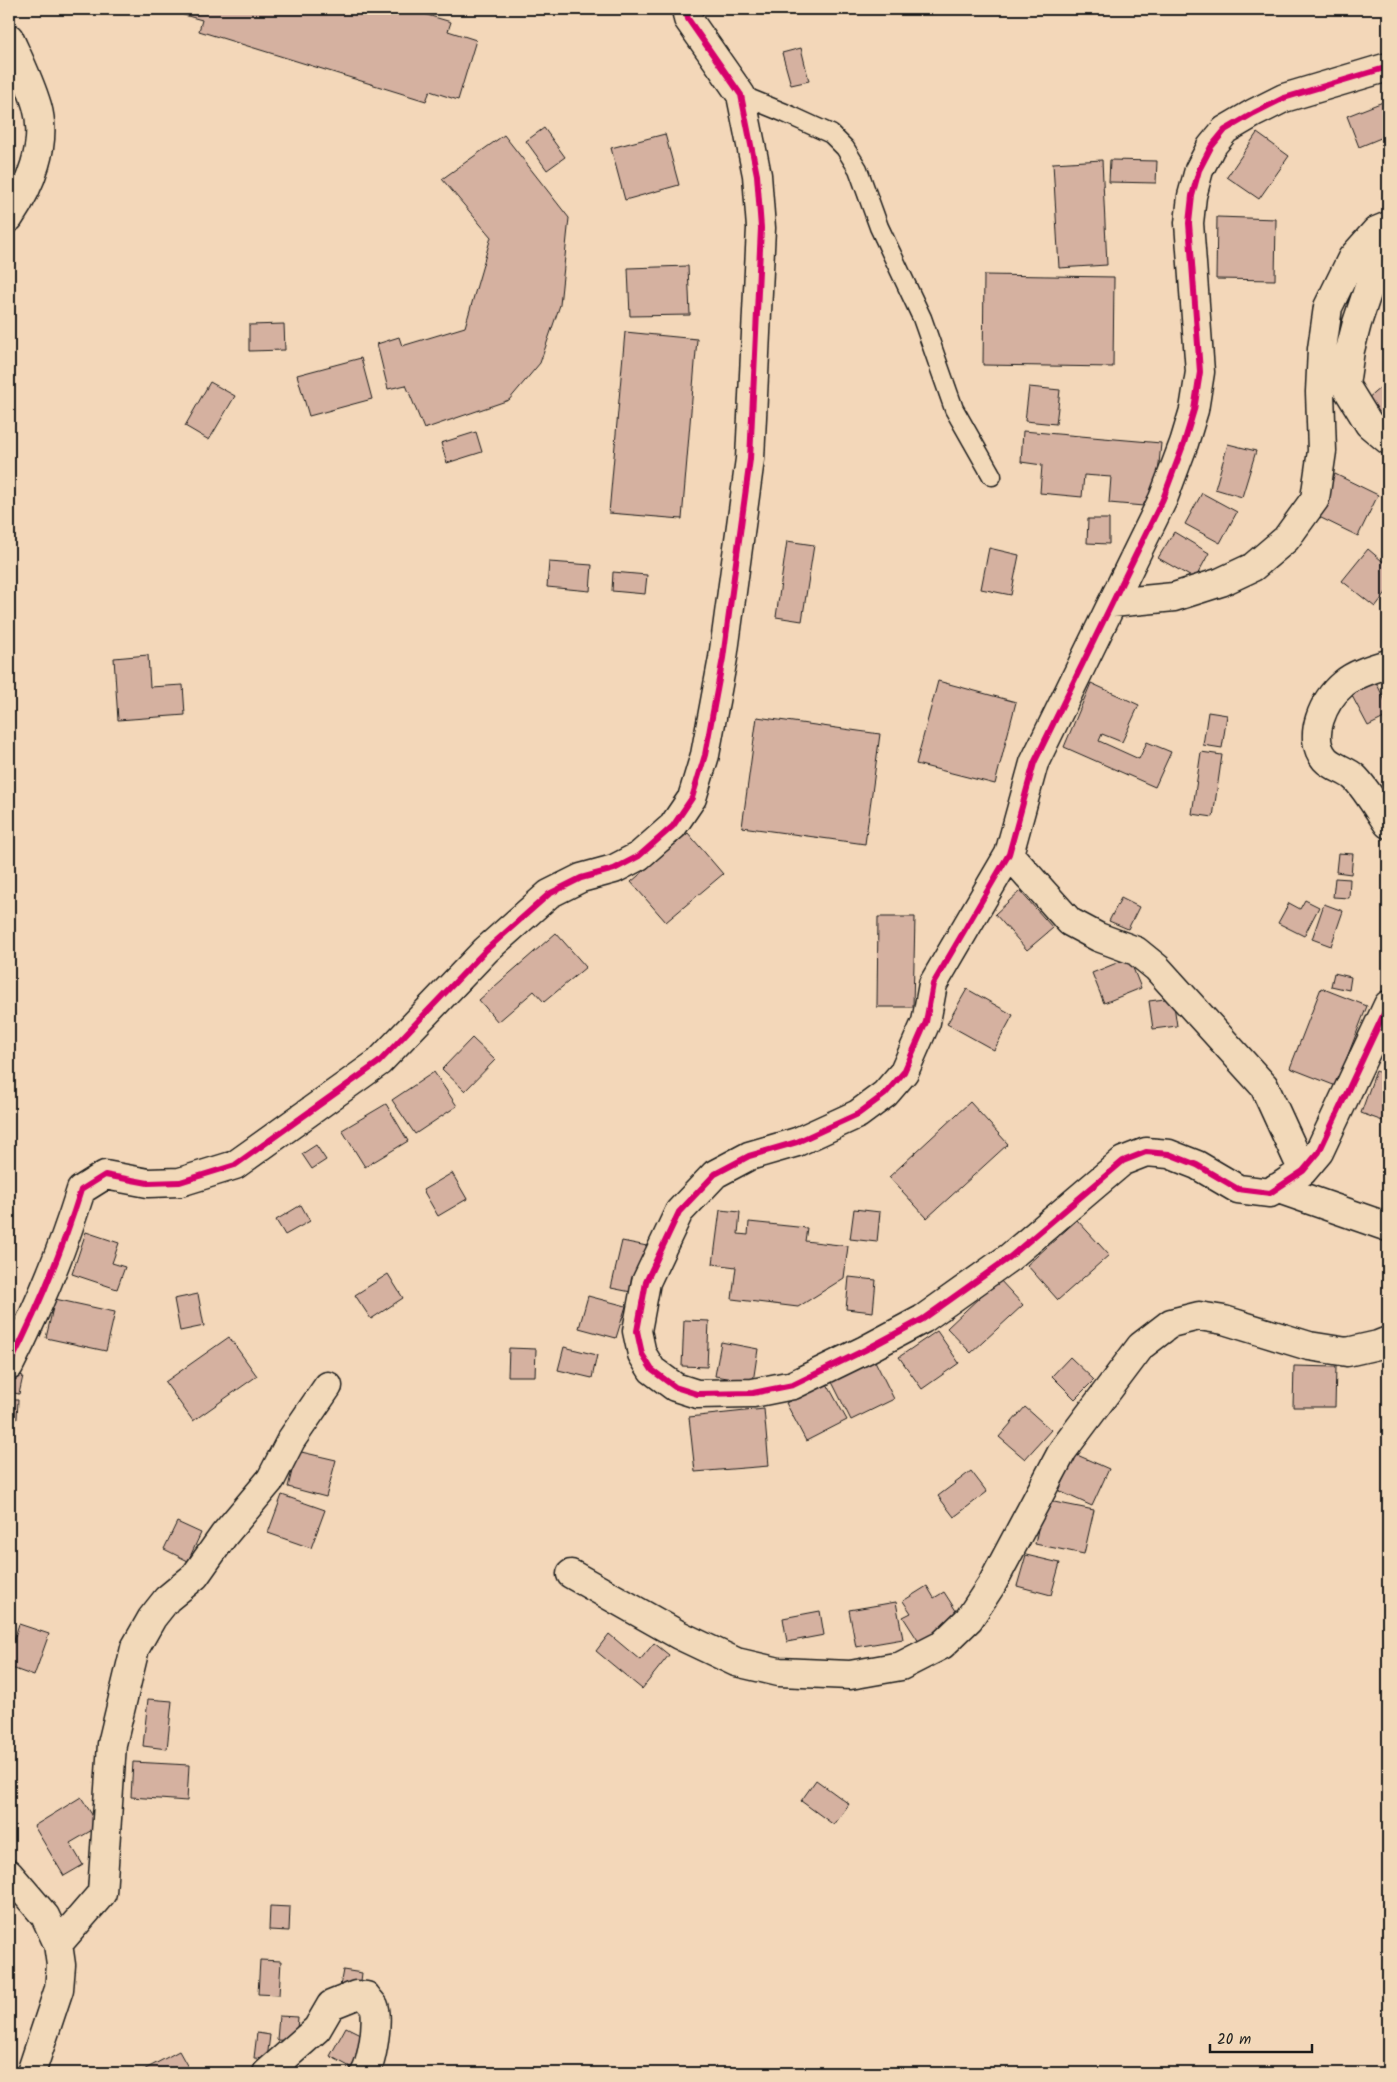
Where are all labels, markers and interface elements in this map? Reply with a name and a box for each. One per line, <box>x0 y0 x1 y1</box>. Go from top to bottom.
scale bar <box>1210 2022 1312 2054</box>
text: 20 m <box>1217 2028 1251 2052</box>

